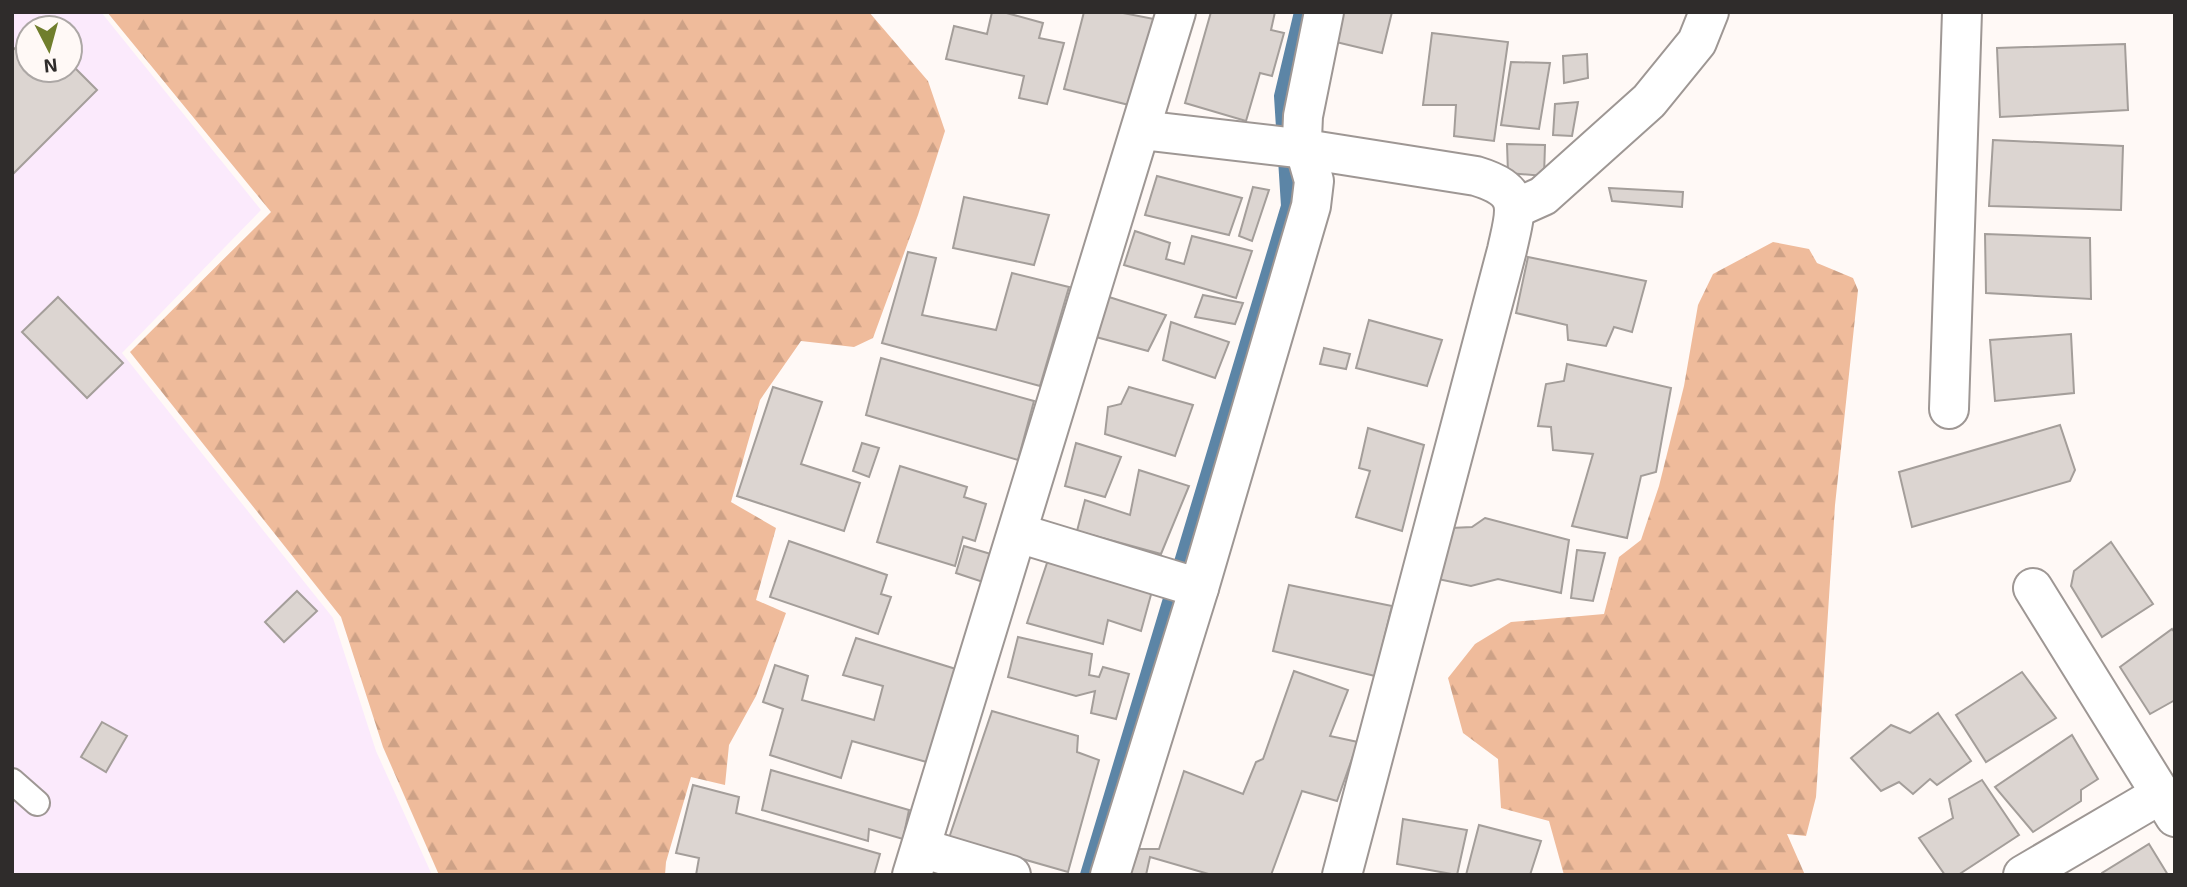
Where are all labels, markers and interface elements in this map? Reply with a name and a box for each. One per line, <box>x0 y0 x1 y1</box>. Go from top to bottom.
north arrow <box>14 14 84 84</box>
text: N <box>43 54 59 79</box>

